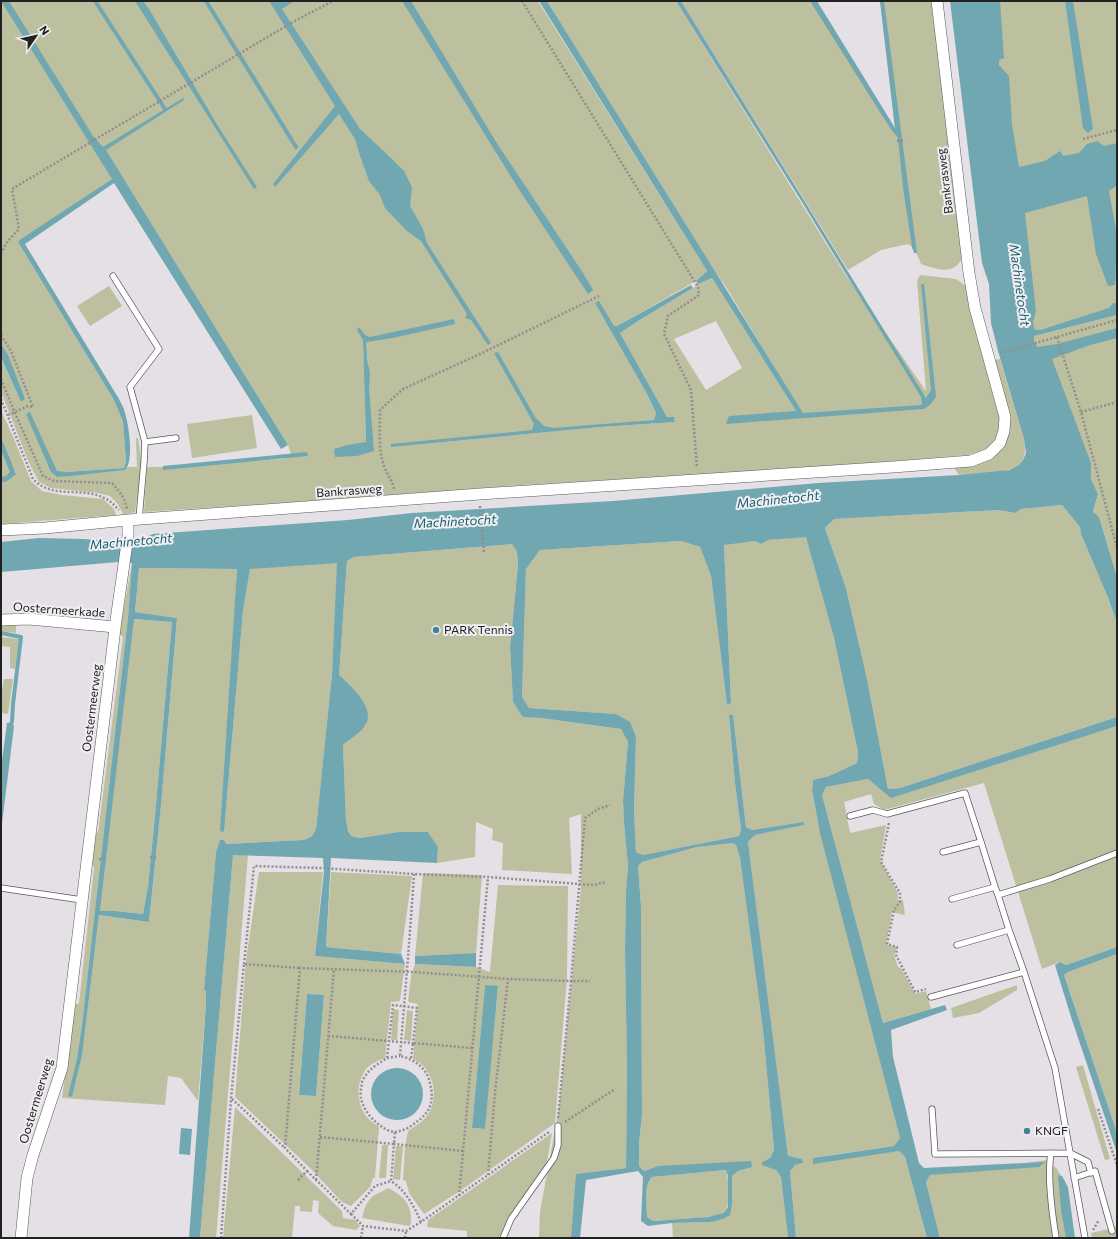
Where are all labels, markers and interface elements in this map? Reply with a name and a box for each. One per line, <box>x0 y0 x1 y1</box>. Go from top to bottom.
north arrow <box>16 16 56 56</box>
text: N <box>37 23 52 37</box>
street label: Bankrasweg <box>933 147 955 215</box>
water label: Machinetocht <box>1006 243 1034 328</box>
street label: Bankrasweg <box>316 481 383 499</box>
water label: Machinetocht <box>736 487 821 511</box>
water label: Machinetocht <box>413 511 497 531</box>
water label: Machinetocht <box>89 529 174 553</box>
street label: Oostermeerkade <box>13 599 106 619</box>
place label: PARK Tennis <box>444 622 513 636</box>
marker: PARK Tennis <box>431 625 441 635</box>
street label: Oostermeerweg <box>79 663 103 753</box>
street label: Oostermeerweg <box>15 1056 55 1145</box>
place label: KNGF <box>1035 1123 1068 1137</box>
marker: KNGF <box>1022 1126 1032 1136</box>

